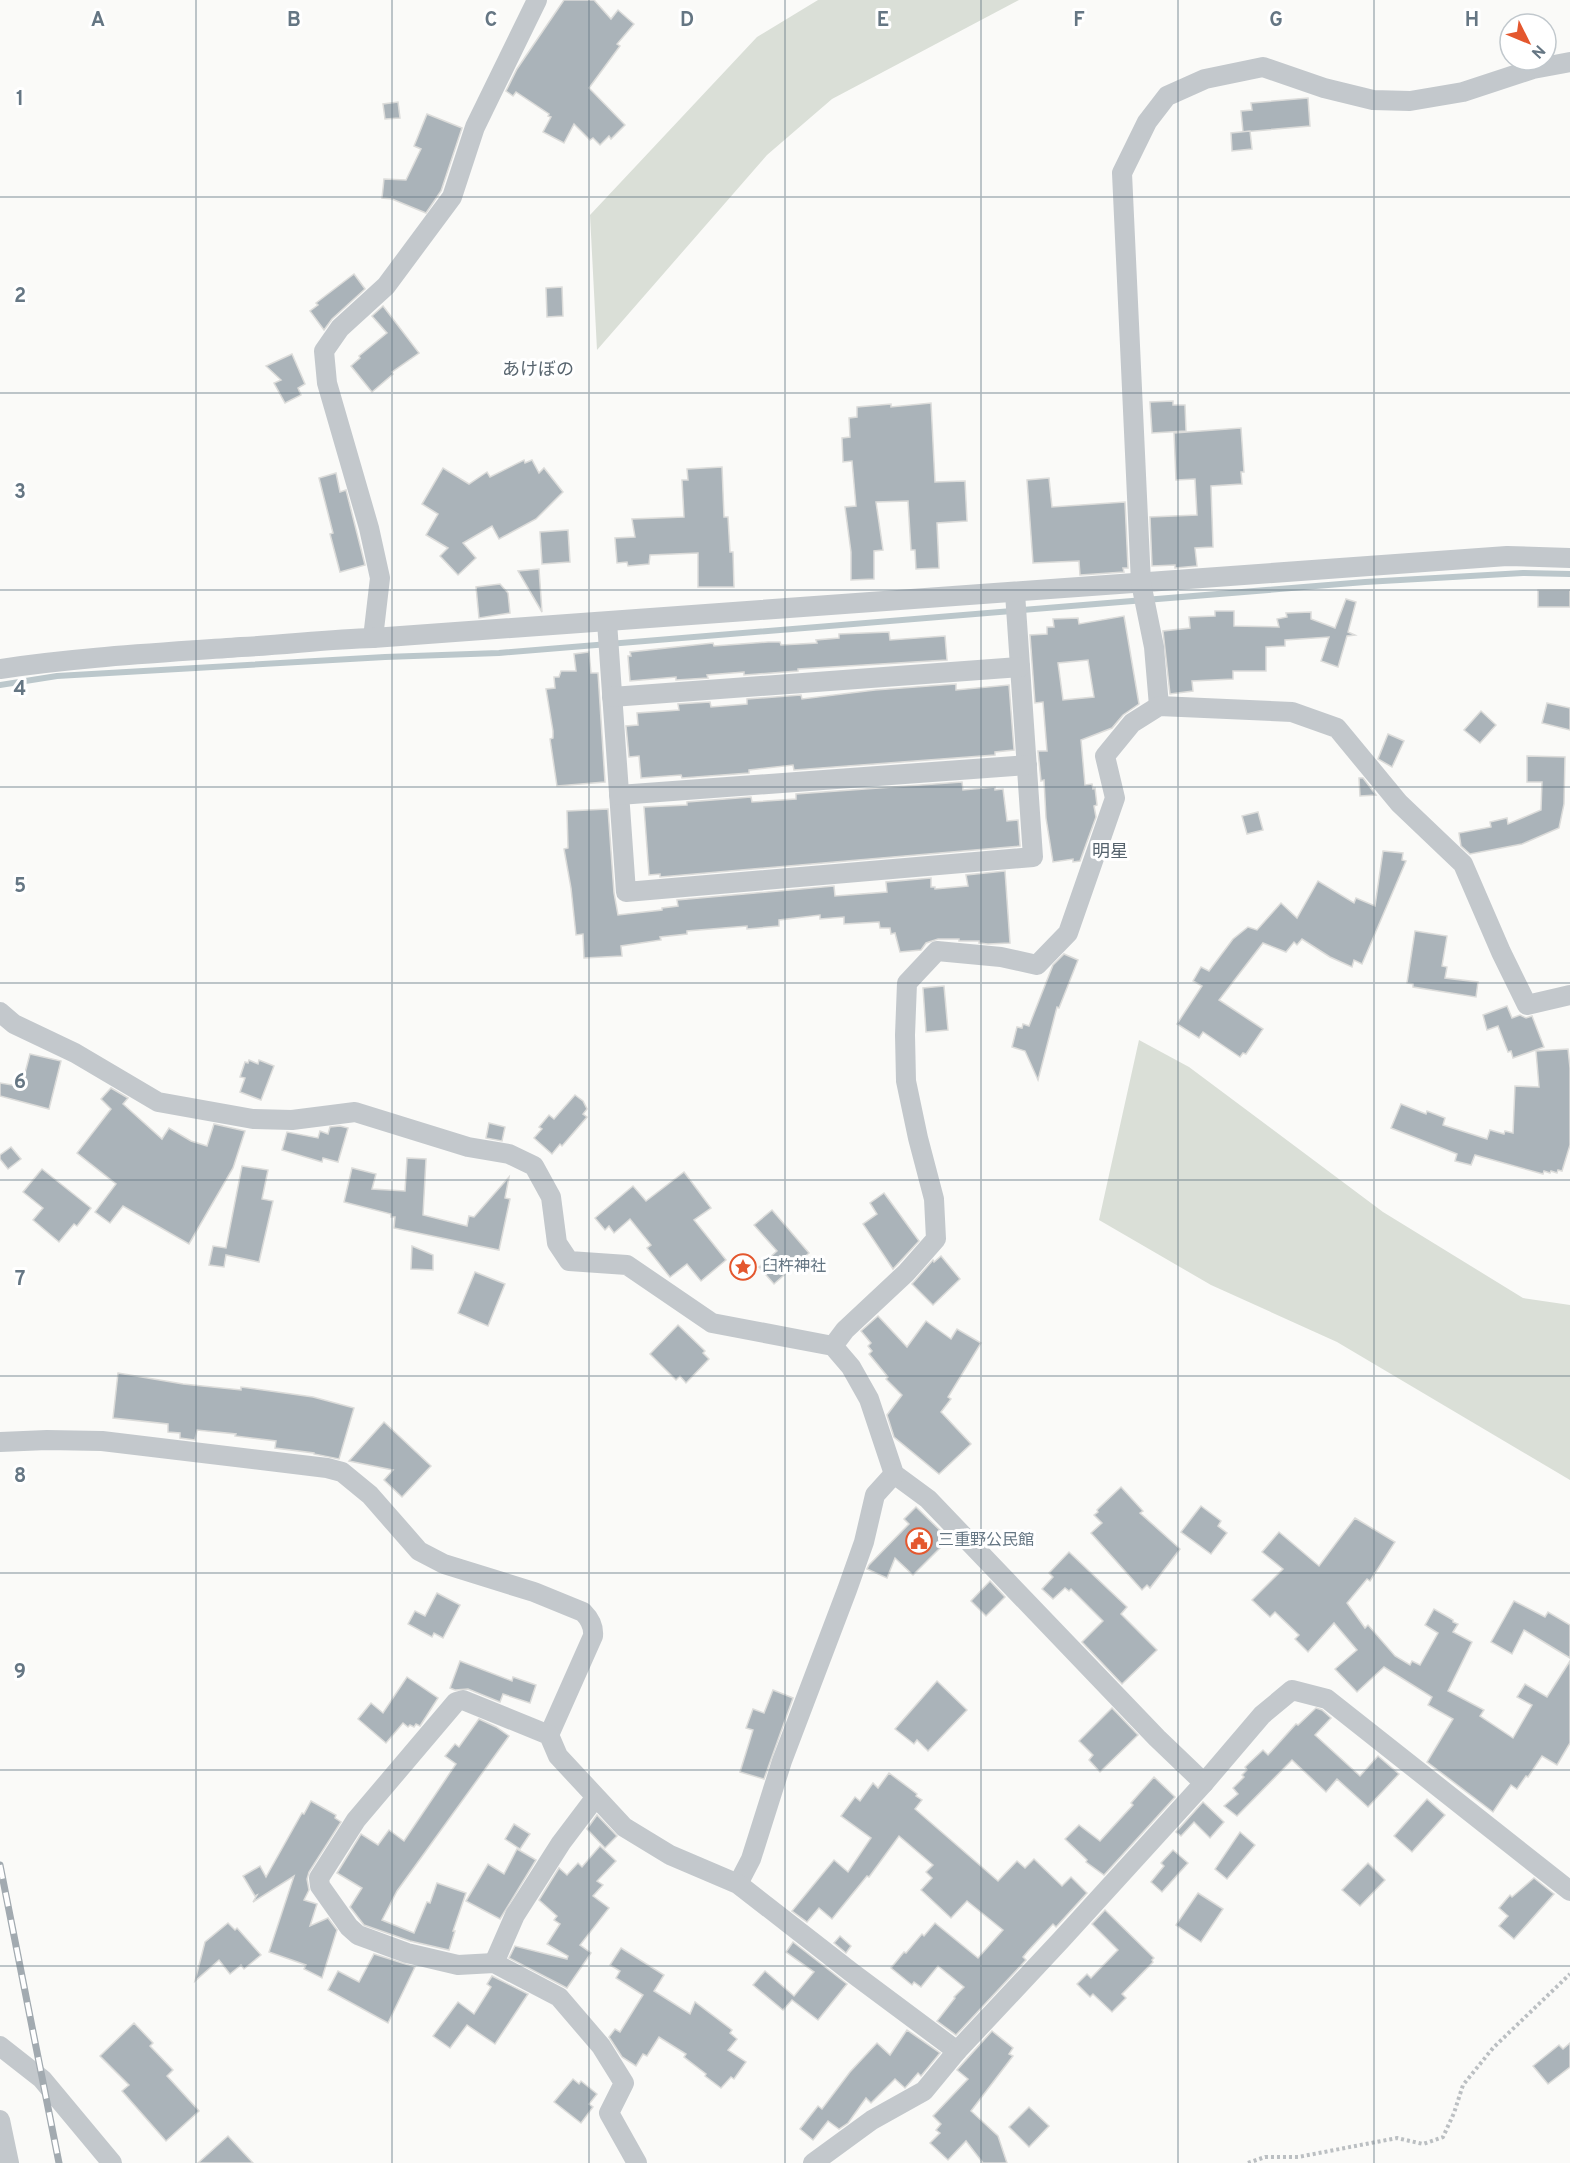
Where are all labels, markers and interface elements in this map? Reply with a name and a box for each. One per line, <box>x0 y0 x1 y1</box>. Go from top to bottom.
text: A <box>91 8 105 34</box>
text: B <box>287 8 301 34</box>
text: C <box>485 8 497 34</box>
text: D <box>680 8 694 34</box>
text: E <box>877 8 889 34</box>
text: F <box>1073 8 1085 34</box>
text: G <box>1269 8 1283 34</box>
text: H <box>1465 8 1479 34</box>
north arrow <box>1498 12 1558 72</box>
text: N <box>1526 40 1549 62</box>
text: 1 <box>16 87 24 113</box>
text: 2 <box>14 284 26 310</box>
district label: あけぼの <box>502 359 574 382</box>
text: 3 <box>14 480 26 506</box>
text: 4 <box>14 677 26 703</box>
district label: 明星 <box>1092 841 1128 864</box>
text: 5 <box>14 874 26 900</box>
text: 6 <box>14 1070 26 1096</box>
place icon: 臼杵神社 <box>728 1252 758 1282</box>
place label: 臼杵神社 <box>762 1257 826 1277</box>
text: 7 <box>15 1267 25 1293</box>
text: 8 <box>14 1464 26 1490</box>
public building icon: 三重野公民館 <box>904 1526 934 1556</box>
place label: 三重野公民館 <box>938 1531 1034 1551</box>
text: 9 <box>14 1660 26 1686</box>

